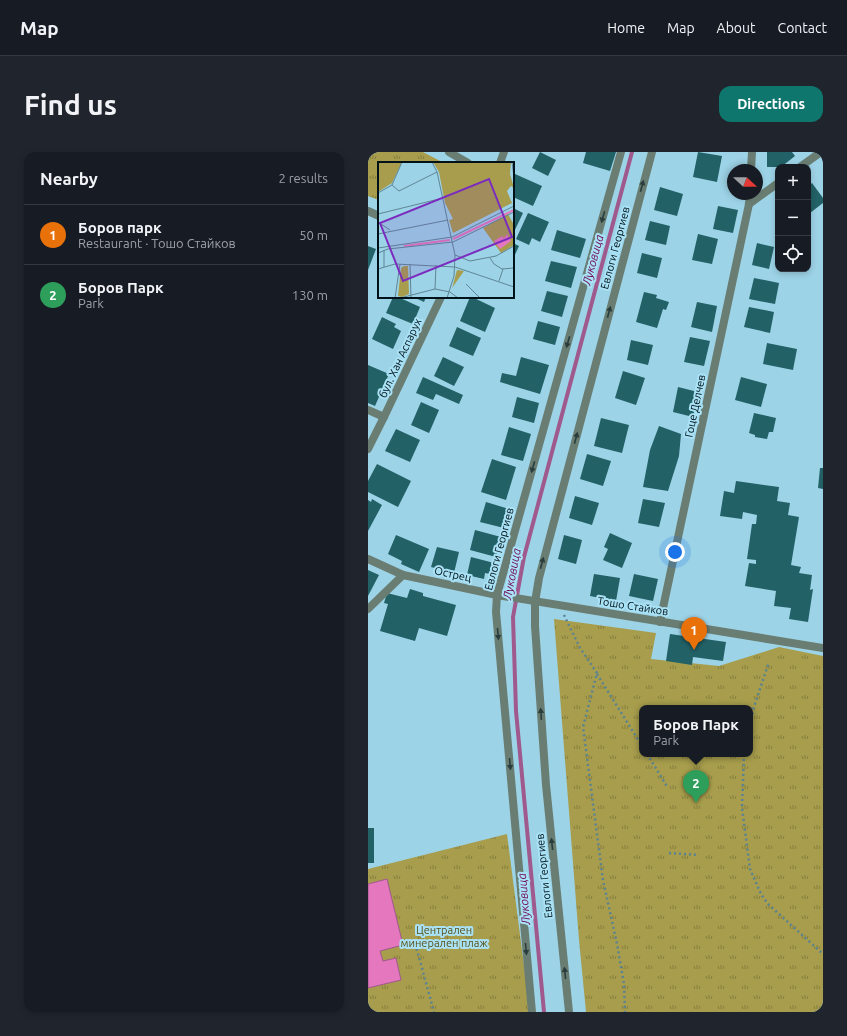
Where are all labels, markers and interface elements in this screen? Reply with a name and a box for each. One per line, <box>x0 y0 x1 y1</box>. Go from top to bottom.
text: Map <box>20 17 59 39</box>
text: Home <box>607 20 645 36</box>
text: Map <box>667 20 695 36</box>
text: About <box>717 20 756 36</box>
text: Contact <box>778 20 827 36</box>
button: Directions <box>719 86 823 122</box>
text: Find us <box>24 89 117 120</box>
inset map <box>378 162 514 298</box>
north arrow <box>727 164 763 200</box>
map controls <box>775 164 811 272</box>
button: + <box>775 164 811 200</box>
text: Nearby <box>40 169 98 188</box>
text: 2 results <box>278 171 328 185</box>
one-way arrow <box>640 180 646 193</box>
button: − <box>775 200 811 236</box>
street label: Евлоги Георгиев <box>598 205 632 291</box>
one-way arrow <box>600 211 606 223</box>
text: Боров парк <box>78 219 162 236</box>
text: 1 <box>49 228 57 242</box>
text: 50 m <box>299 228 328 242</box>
water label: Луковица <box>579 233 606 288</box>
text: Restaurant · Тошо Стайков <box>78 236 236 250</box>
button: locate <box>775 236 811 272</box>
text: Боров Парк <box>78 279 164 296</box>
text: 2 <box>49 288 57 302</box>
text: 130 m <box>292 288 328 302</box>
text: Park <box>78 296 104 310</box>
one-way arrow <box>606 306 612 318</box>
street label: бул. Хан Аспарух <box>376 316 424 400</box>
one-way arrow <box>565 336 571 348</box>
street label: Гоце Делчев <box>682 374 708 438</box>
one-way arrow <box>573 431 579 444</box>
one-way arrow <box>530 461 536 473</box>
street label: Евлоги Георгиев <box>482 506 516 592</box>
your location <box>665 542 685 562</box>
water label: Луковица <box>500 547 523 602</box>
one-way arrow <box>540 557 546 570</box>
street label: Острец <box>433 564 473 584</box>
street label: Тошо Стайков <box>597 594 669 618</box>
pin: 1 <box>681 617 707 650</box>
one-way arrow <box>495 628 501 640</box>
popup <box>639 705 753 757</box>
one-way arrow <box>538 707 544 720</box>
text: Боров Парк <box>653 716 739 733</box>
text: Park <box>653 733 679 747</box>
one-way arrow <box>506 758 513 770</box>
pin: 2 <box>683 770 709 803</box>
street label: Евлоги Георгиев <box>534 833 554 919</box>
one-way arrow <box>549 838 555 850</box>
water label: Луковица <box>515 872 532 926</box>
park label: Централен минерален плаж <box>400 924 488 949</box>
one-way arrow <box>523 943 530 955</box>
one-way arrow <box>562 967 568 979</box>

